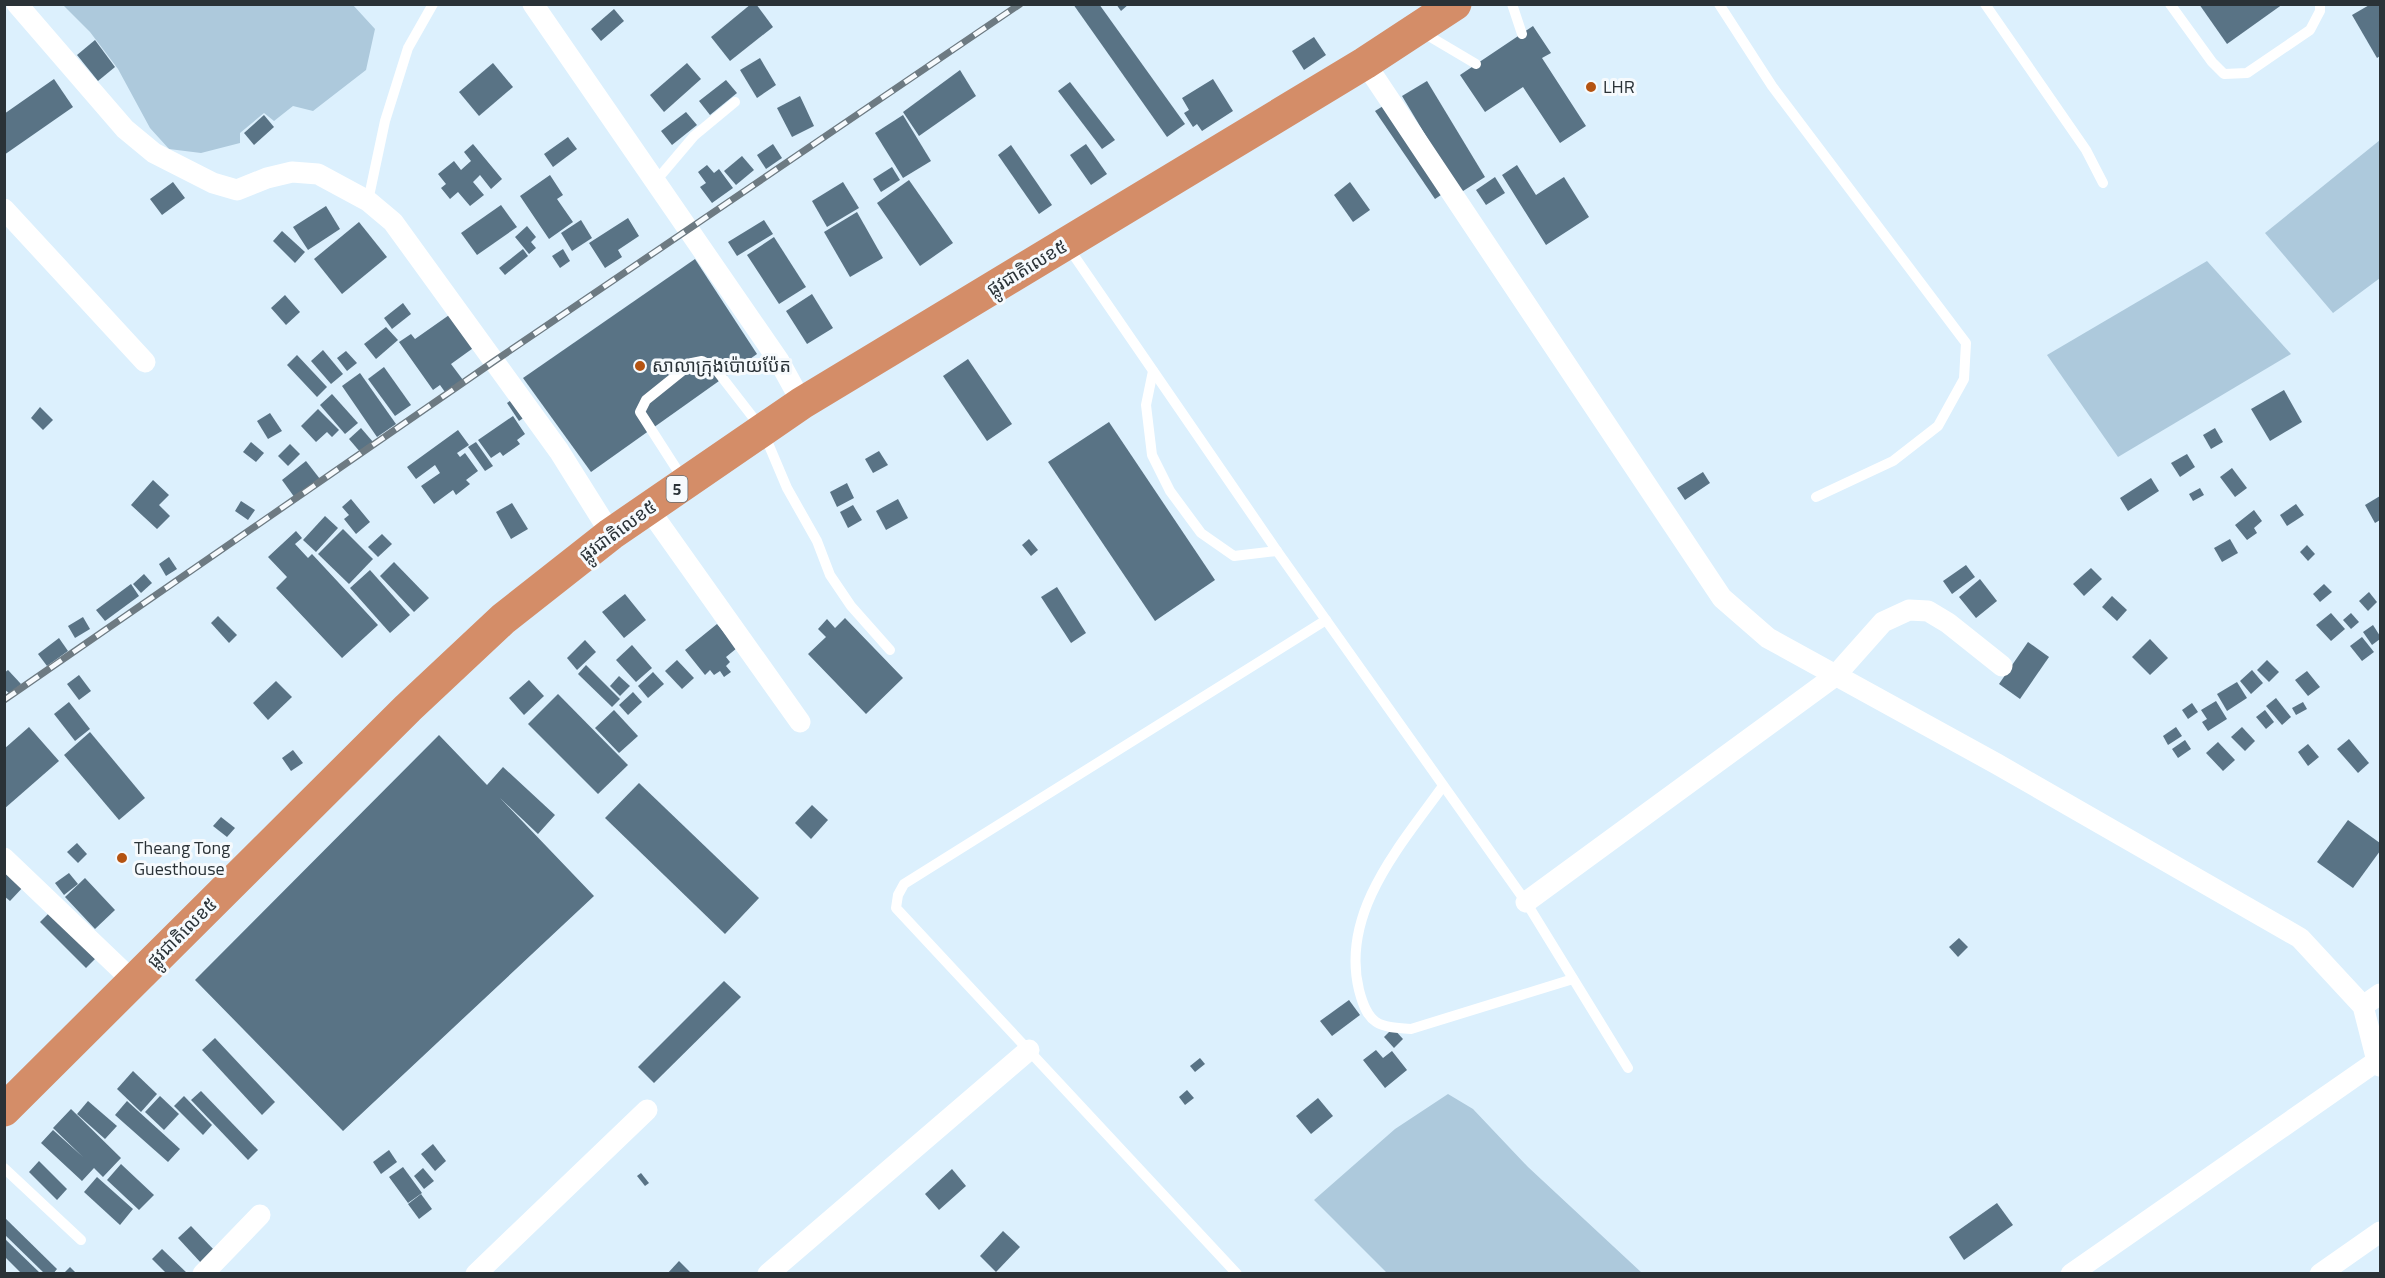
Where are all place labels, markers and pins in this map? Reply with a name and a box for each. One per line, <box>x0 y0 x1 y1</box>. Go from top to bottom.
place label: LHR <box>1603 73 1635 100</box>
marker: LHR <box>1584 80 1598 94</box>
place label: សាលាក្រុងប៉ោយប៉ែត <box>652 352 791 379</box>
marker: សាលាក្រុងប៉ោយប៉ែត <box>633 359 647 373</box>
place label: Theang Tong Guesthouse <box>134 834 230 882</box>
marker: Theang Tong Guesthouse <box>115 851 129 865</box>

